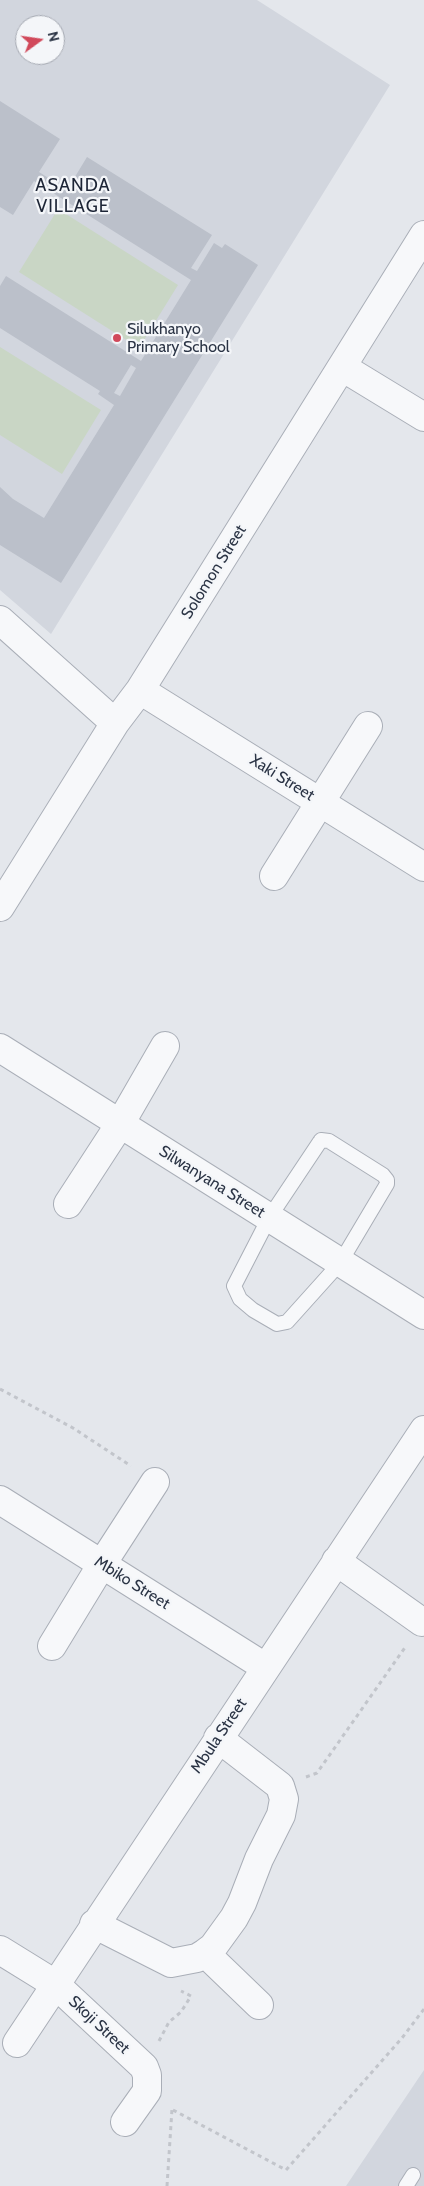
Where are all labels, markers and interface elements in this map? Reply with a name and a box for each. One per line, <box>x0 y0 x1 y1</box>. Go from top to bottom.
north arrow <box>15 15 65 65</box>
text: N <box>44 30 64 44</box>
district label: ASANDA VILLAGE <box>35 175 111 218</box>
place label: Silukhanyo Primary School <box>127 319 230 357</box>
marker: Silukhanyo Primary School <box>111 332 123 344</box>
street label: Solomon Street <box>177 521 251 623</box>
street label: Xaki Street <box>246 751 318 805</box>
street label: Silwanyana Street <box>155 1142 269 1222</box>
street label: Mbiko Street <box>91 1552 173 1614</box>
street label: Mbula Street <box>187 1695 251 1777</box>
street label: Skoji Street <box>65 1992 133 2058</box>

